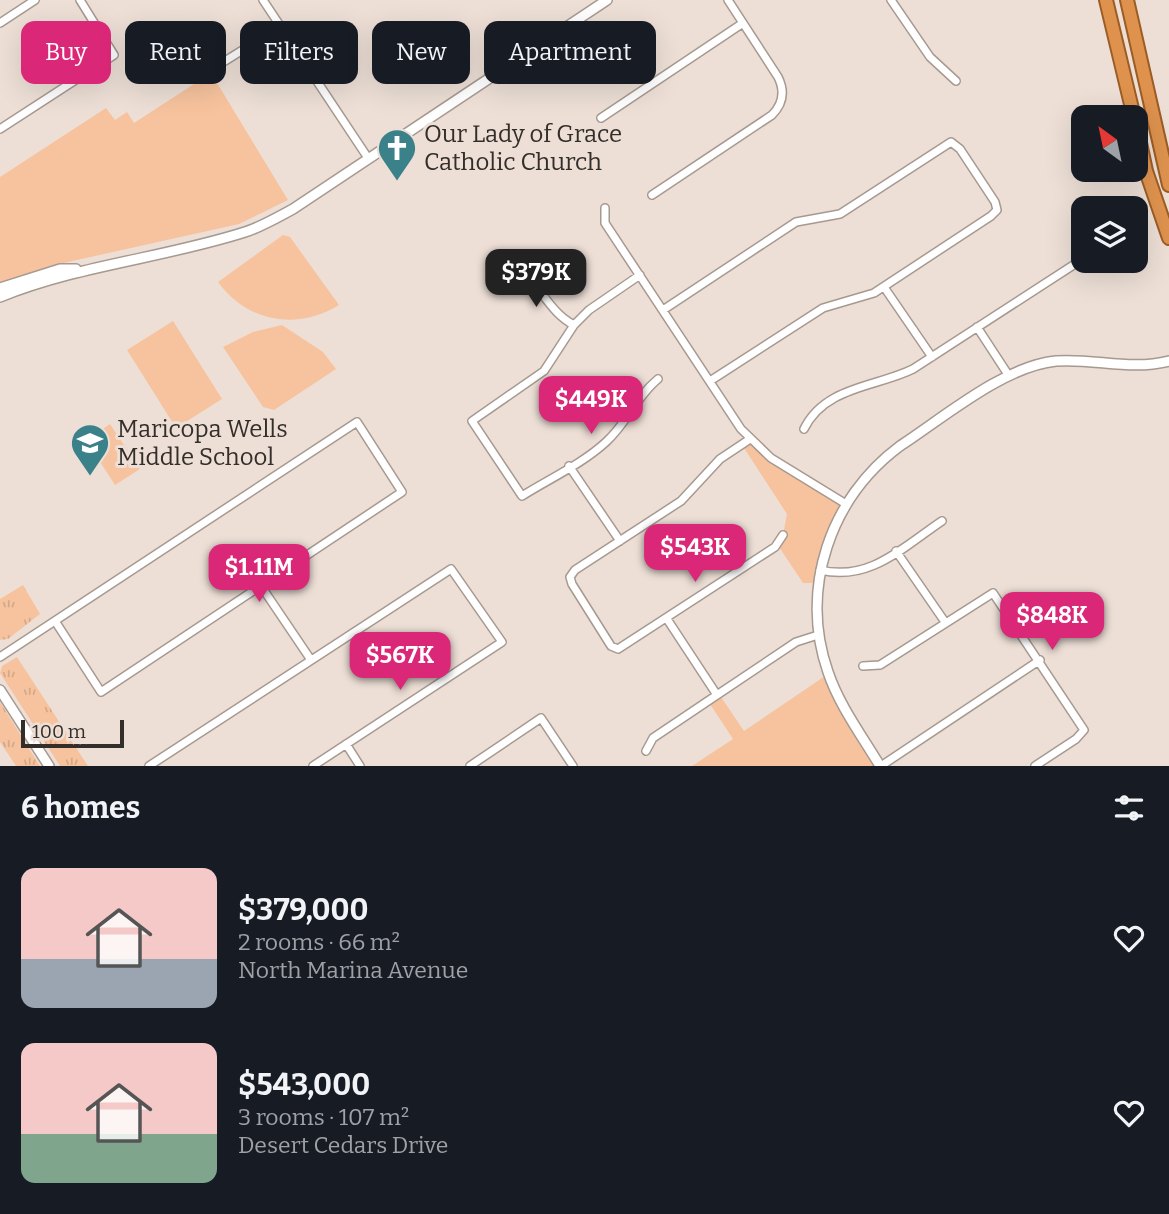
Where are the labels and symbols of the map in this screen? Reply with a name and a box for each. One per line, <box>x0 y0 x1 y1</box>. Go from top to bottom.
north arrow <box>1071 105 1148 182</box>
place label: Our Lady of Grace Catholic Church <box>424 120 622 176</box>
church icon: Our Lady of Grace Catholic Church <box>376 127 418 182</box>
pin: $379K <box>487 250 585 309</box>
pin: $449K <box>542 376 640 436</box>
place label: Maricopa Wells Middle School <box>117 415 288 471</box>
school or university icon: Maricopa Wells Middle School <box>69 422 111 477</box>
pin: $543K <box>646 524 744 584</box>
pin: $1.11M <box>202 544 316 604</box>
pin: $848K <box>1003 592 1101 652</box>
pin: $567K <box>351 632 449 692</box>
scale bar <box>21 717 124 749</box>

